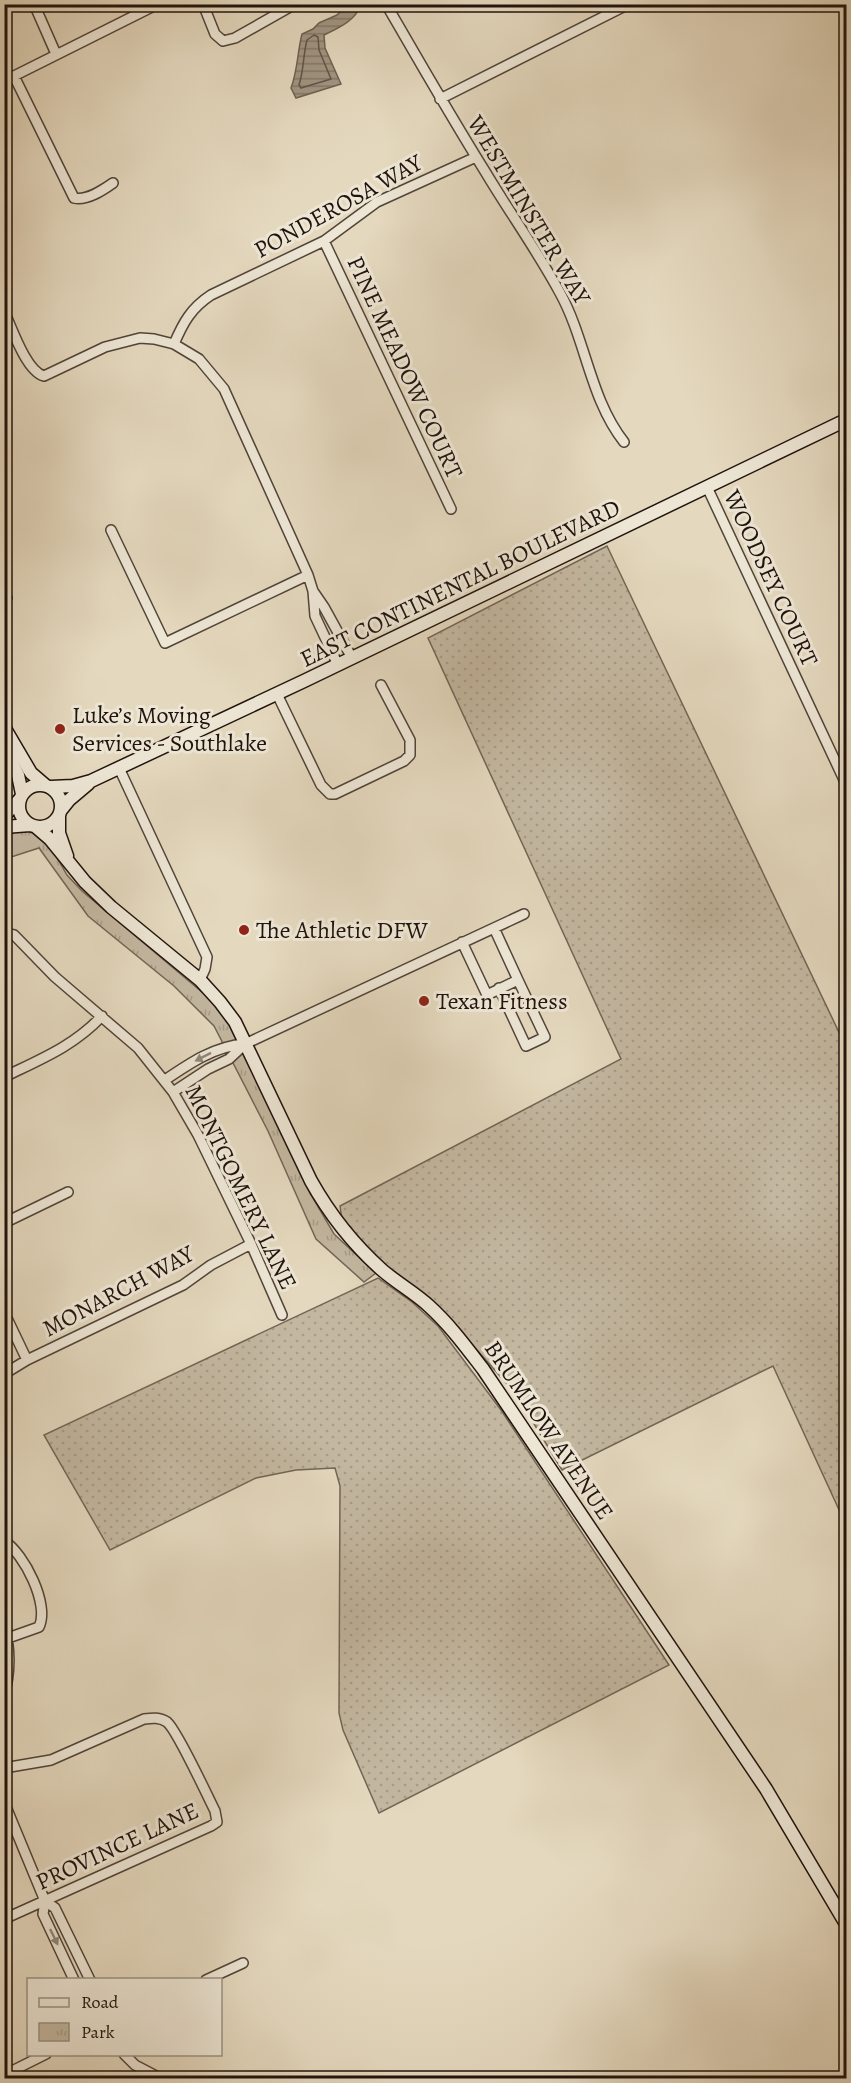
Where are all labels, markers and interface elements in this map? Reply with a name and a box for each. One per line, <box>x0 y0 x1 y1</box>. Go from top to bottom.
street label: WESTMINSTER WAY <box>459 109 599 311</box>
street label: PONDEROSA WAY <box>248 146 429 266</box>
street label: PINE MEADOW COURT <box>339 251 471 483</box>
street label: WOODSEY COURT <box>716 484 826 671</box>
street label: EAST CONTINENTAL BOULEVARD <box>295 491 625 675</box>
place label: Luke’s Moving Services - Southlake <box>72 699 267 759</box>
marker: Luke’s Moving Services - Southlake <box>53 722 67 736</box>
place label: The Athletic DFW <box>256 914 428 946</box>
marker: The Athletic DFW <box>237 923 251 937</box>
place label: Texan Fitness <box>436 985 568 1017</box>
marker: Texan Fitness <box>417 994 431 1008</box>
one-way arrow <box>194 1051 212 1061</box>
street label: MONTGOMERY LANE <box>178 1079 304 1295</box>
street label: MONARCH WAY <box>37 1237 200 1344</box>
street label: BRUMLOW AVENUE <box>477 1334 621 1526</box>
street label: PROVINCE LANE <box>30 1794 204 1898</box>
one-way arrow <box>50 1929 59 1946</box>
legend <box>27 1978 222 2056</box>
text: Road <box>81 1990 119 2014</box>
text: Park <box>81 2020 115 2044</box>

